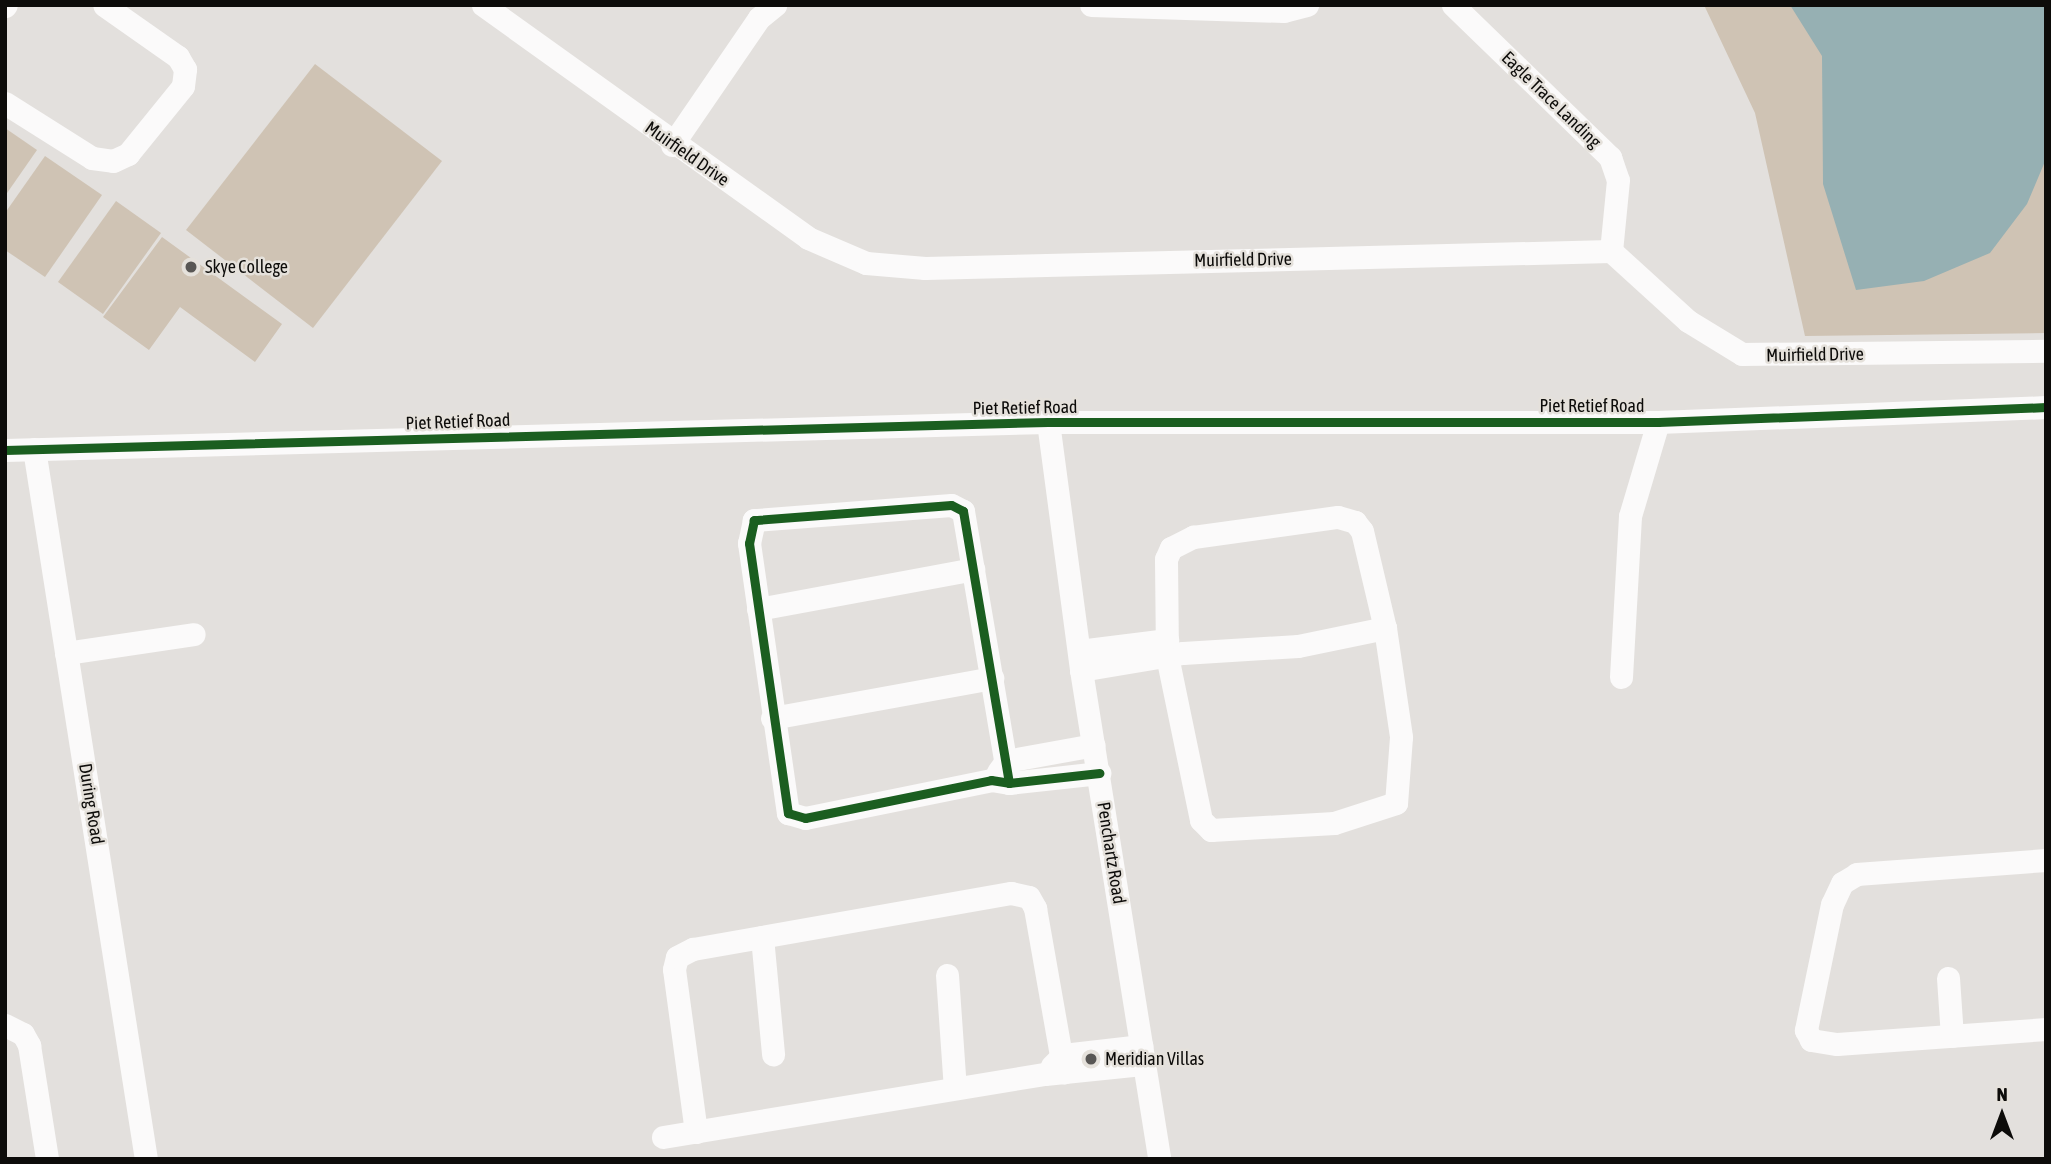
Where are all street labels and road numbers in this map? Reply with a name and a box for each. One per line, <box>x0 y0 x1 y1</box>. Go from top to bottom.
street label: Eagle Trace Landing <box>1497 47 1605 153</box>
street label: Muirfield Drive <box>641 117 733 191</box>
street label: Muirfield Drive <box>1194 248 1292 272</box>
street label: Muirfield Drive <box>1766 343 1864 367</box>
street label: Piet Retief Road <box>1540 395 1644 417</box>
street label: Piet Retief Road <box>972 396 1078 420</box>
street label: Piet Retief Road <box>405 409 511 435</box>
street label: During Road <box>74 762 108 846</box>
street label: Penchartz Road <box>1092 800 1130 906</box>

